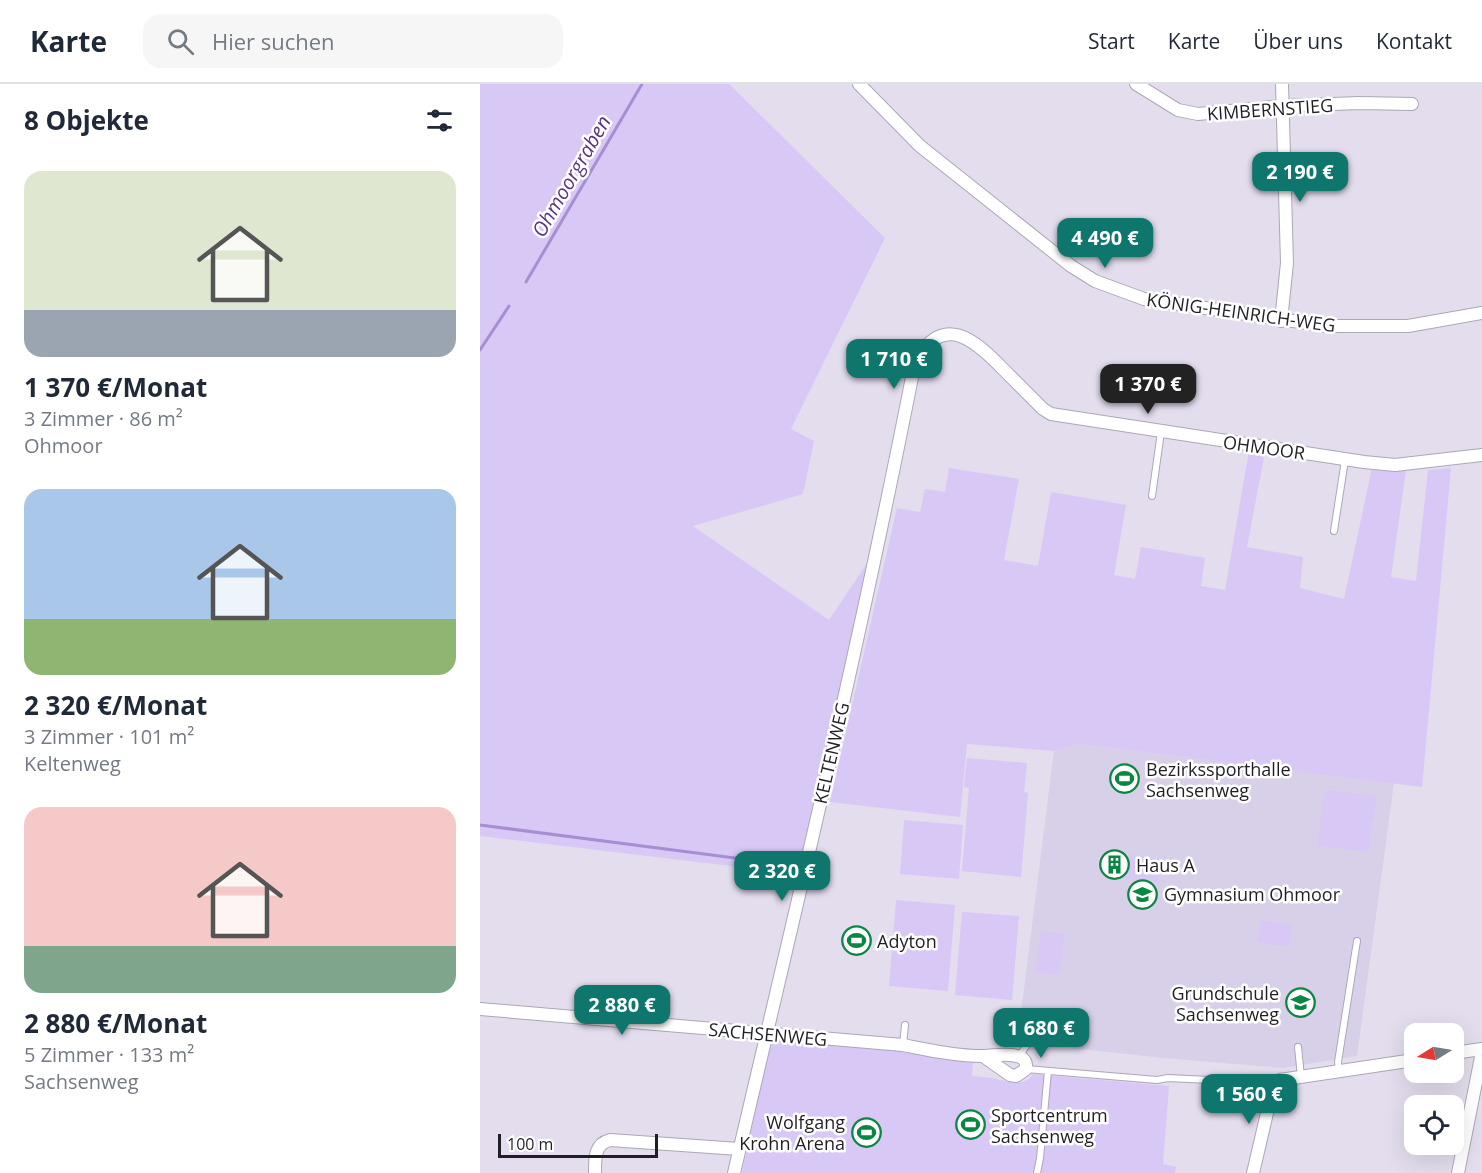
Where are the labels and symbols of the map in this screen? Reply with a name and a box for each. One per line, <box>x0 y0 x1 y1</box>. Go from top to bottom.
street label: KIMBERNSTIEG <box>1206 93 1334 125</box>
water label: Ohmoorgraben <box>525 110 617 242</box>
pin: 2 190 € <box>1245 152 1355 203</box>
pin: 4 490 € <box>1050 218 1160 269</box>
street label: KÖNIG-HEINRICH-WEG <box>1145 287 1337 337</box>
pin: 1 710 € <box>839 339 949 390</box>
pin: 1 370 € <box>1093 364 1203 415</box>
street label: OHMOOR <box>1221 429 1307 465</box>
street label: KELTENWEG <box>808 700 854 806</box>
place label: Bezirkssporthalle Sachsenweg <box>1146 757 1291 802</box>
sports icon: Bezirkssporthalle Sachsenweg <box>1109 763 1141 795</box>
building icon: Haus A <box>1099 849 1131 881</box>
pin: 2 320 € <box>727 851 837 902</box>
place label: Haus A <box>1136 853 1196 877</box>
school or university icon: Gymnasium Ohmoor <box>1127 878 1159 910</box>
place label: Gymnasium Ohmoor <box>1164 882 1341 906</box>
sports icon: Adyton <box>840 925 872 957</box>
place label: Adyton <box>877 929 937 953</box>
place label: Grundschule Sachsenweg <box>1172 981 1279 1026</box>
pin: 2 880 € <box>567 985 677 1036</box>
school or university icon: Grundschule Sachsenweg <box>1284 987 1316 1019</box>
pin: 1 680 € <box>986 1008 1096 1059</box>
street label: SACHSENWEG <box>708 1017 828 1051</box>
north arrow <box>1404 1023 1464 1083</box>
pin: 1 560 € <box>1194 1074 1304 1125</box>
place label: Sportcentrum Sachsenweg <box>991 1103 1108 1148</box>
sports icon: Sportcentrum Sachsenweg <box>954 1109 986 1141</box>
place label: Wolfgang Krohn Arena <box>739 1110 845 1155</box>
sports icon: Wolfgang Krohn Arena <box>850 1116 882 1148</box>
scale bar <box>498 1131 658 1158</box>

